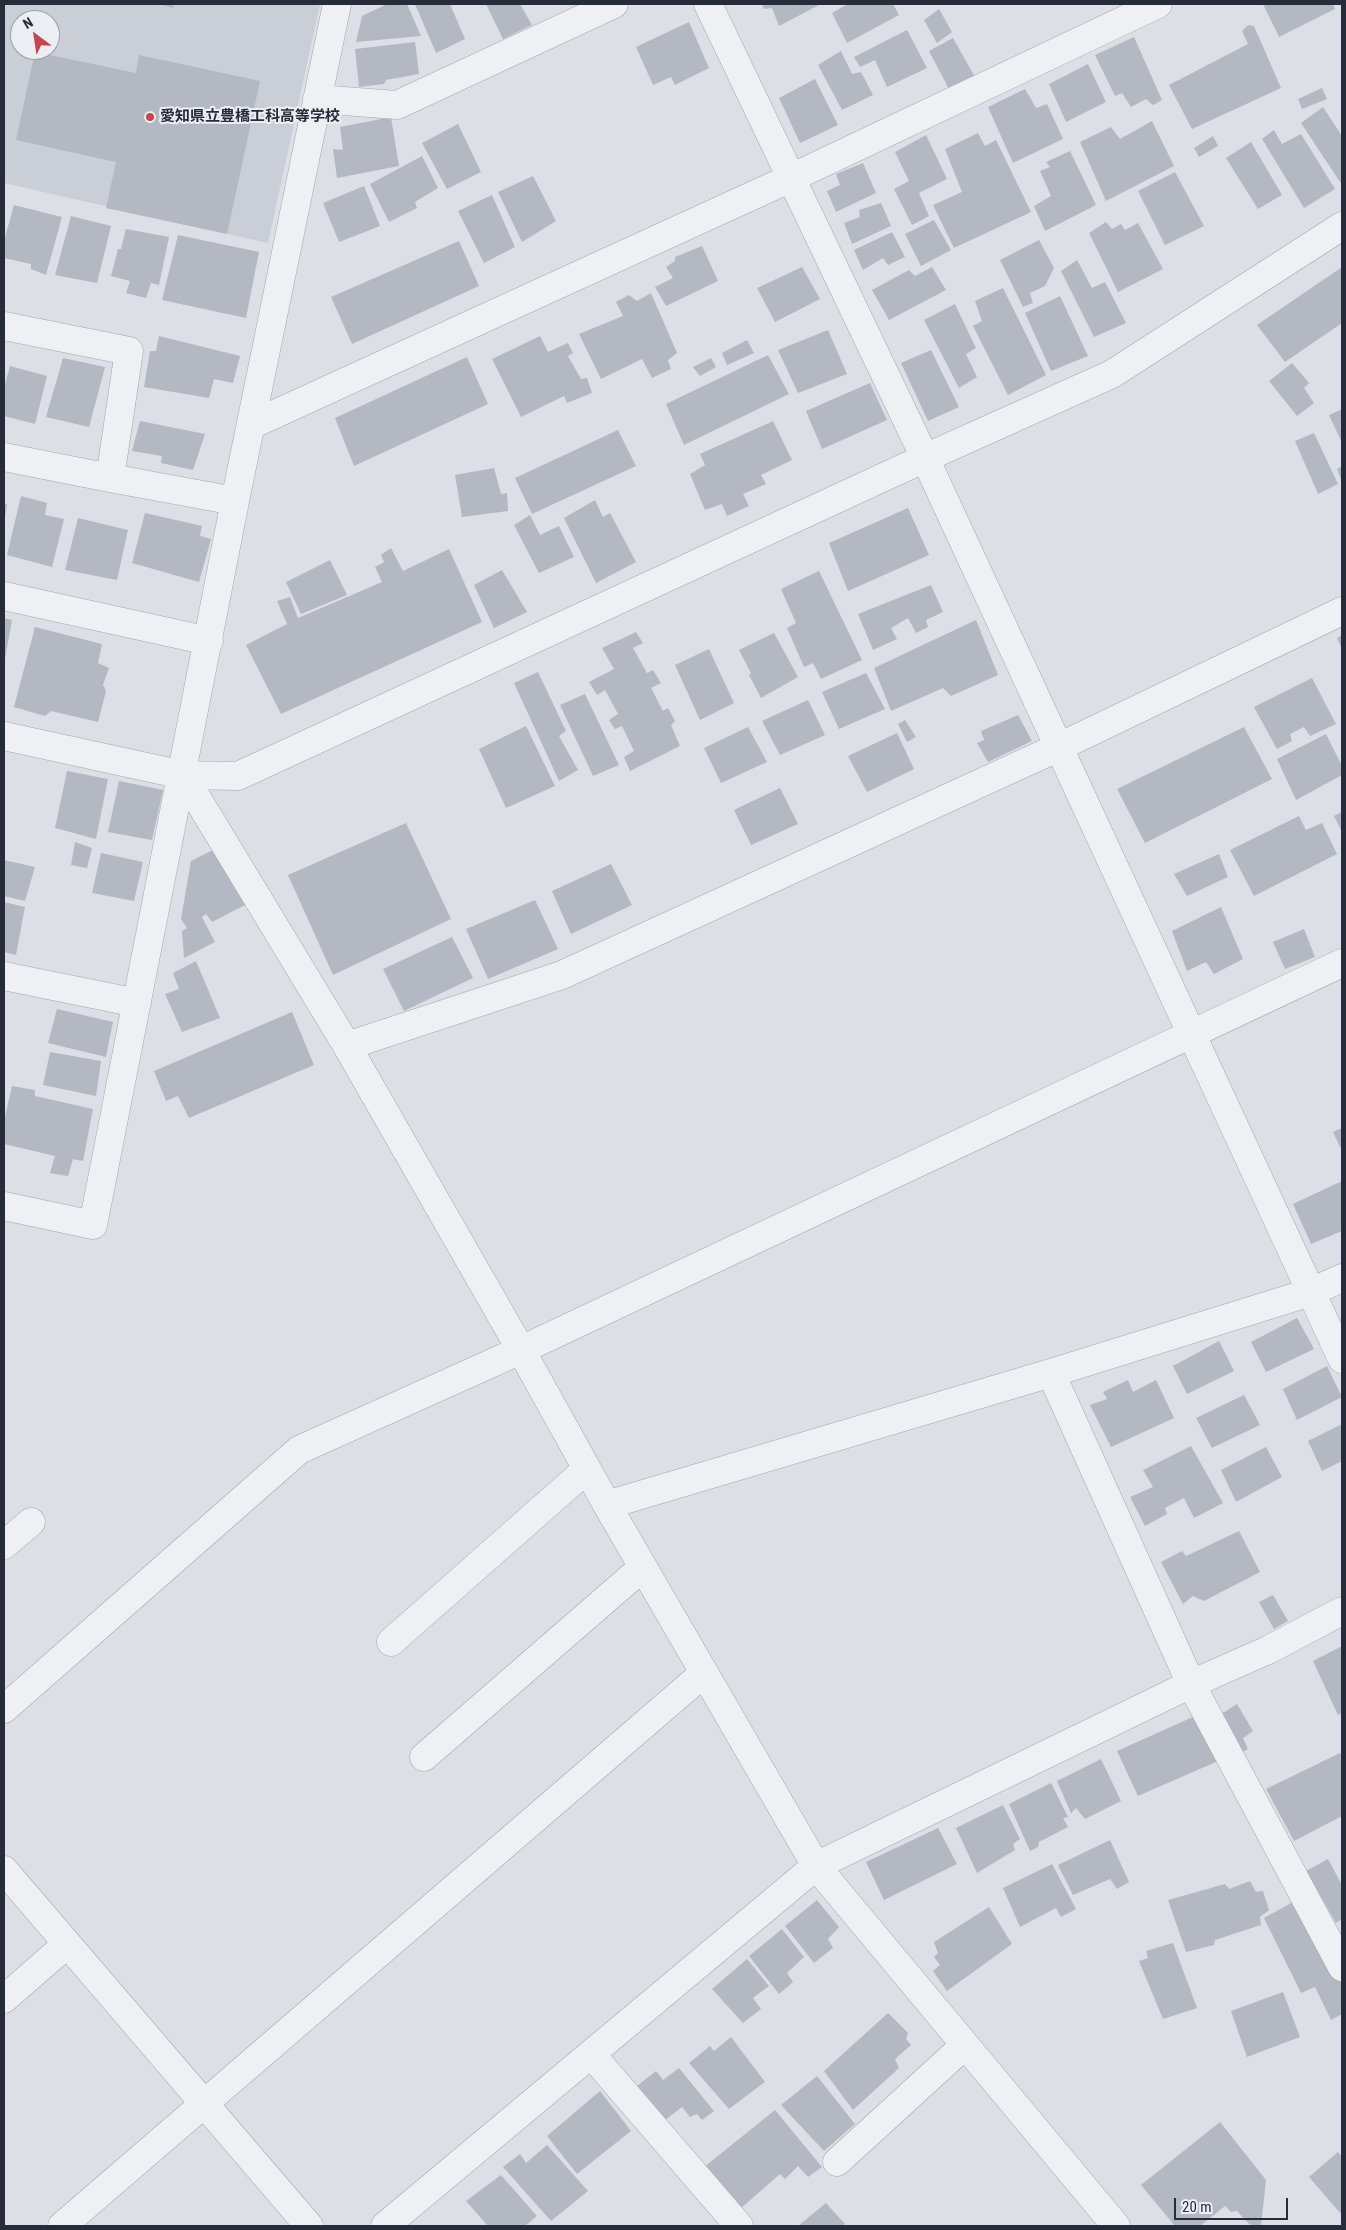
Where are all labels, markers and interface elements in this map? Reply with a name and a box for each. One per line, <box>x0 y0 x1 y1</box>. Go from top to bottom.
north arrow <box>10 10 60 60</box>
text: N <box>20 14 36 32</box>
place label: 愛知県立豊橋工科高等学校 <box>160 108 340 126</box>
marker: 愛知県立豊橋工科高等学校 <box>144 111 156 123</box>
scale bar <box>1176 2188 1290 2220</box>
text: 20 m <box>1182 2198 1212 2216</box>

